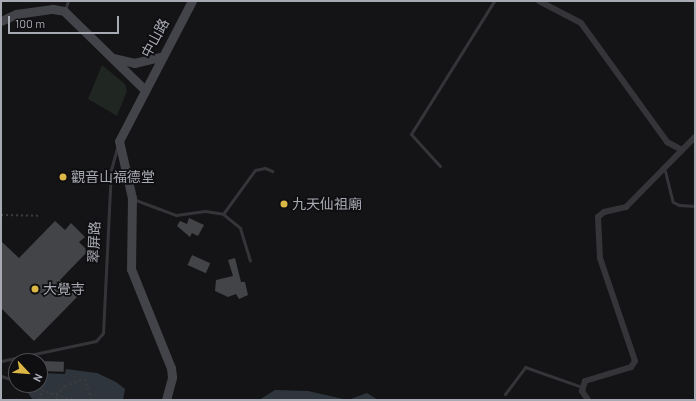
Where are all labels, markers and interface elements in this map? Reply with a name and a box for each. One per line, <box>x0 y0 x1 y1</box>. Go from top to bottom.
scale bar <box>10 8 121 34</box>
text: 100 m <box>15 16 45 30</box>
street label: 中山路 <box>138 16 172 60</box>
place label: 觀音山福德堂 <box>71 169 155 185</box>
marker: 觀音山福德堂 <box>58 172 68 182</box>
place label: 九天仙祖廟 <box>292 196 362 212</box>
marker: 九天仙祖廟 <box>279 199 289 209</box>
street label: 翠屏路 <box>85 221 103 263</box>
place label: 大覺寺 <box>43 281 85 297</box>
marker: 大覺寺 <box>30 284 40 294</box>
north arrow <box>8 353 48 393</box>
text: N <box>31 372 46 384</box>

